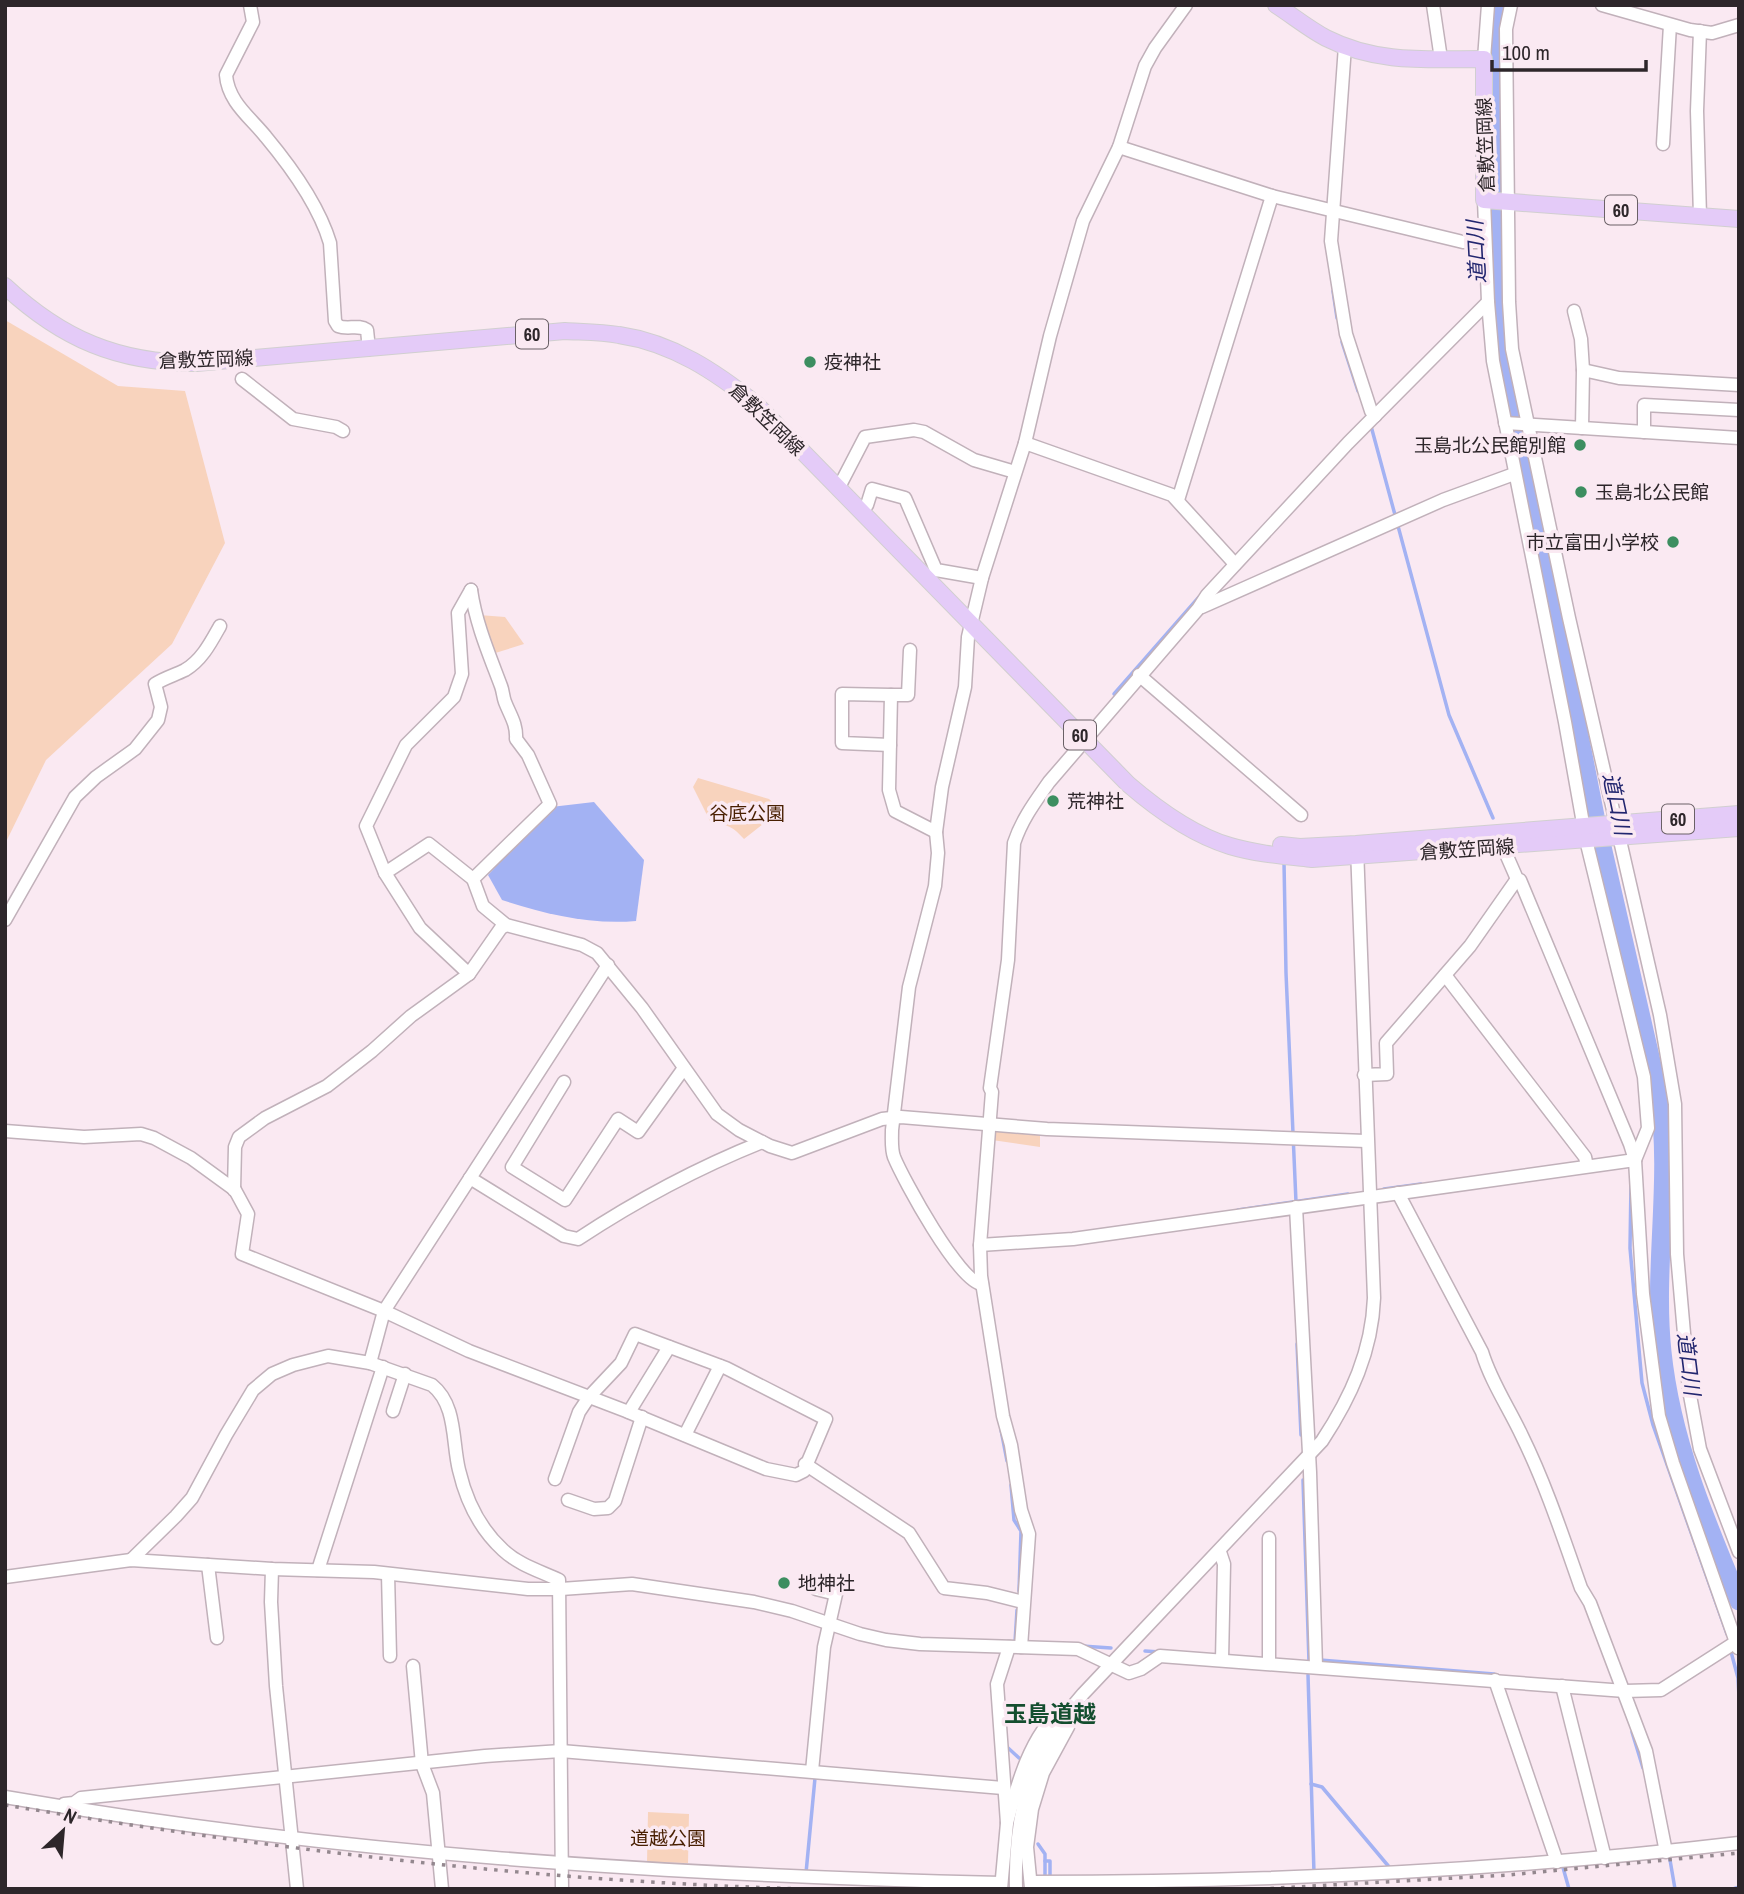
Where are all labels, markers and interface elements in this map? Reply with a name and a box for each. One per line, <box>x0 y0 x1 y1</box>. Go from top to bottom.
scale bar <box>1492 28 1646 72</box>
text: 100 m <box>1502 38 1550 67</box>
street label: 倉敷笠岡線 <box>1470 97 1500 193</box>
road number: 60 <box>1605 196 1637 224</box>
water label: 道口川 <box>1460 218 1492 284</box>
road number: 60 <box>516 320 548 348</box>
street label: 倉敷笠岡線 <box>158 344 254 374</box>
place label: 疫神社 <box>824 349 881 375</box>
marker: 疫神社 <box>802 354 818 370</box>
street label: 倉敷笠岡線 <box>724 377 810 461</box>
place label: 玉島北公民館別館 <box>1414 432 1566 458</box>
marker: 玉島北公民館別館 <box>1572 437 1588 453</box>
place label: 玉島北公民館 <box>1595 479 1709 505</box>
marker: 玉島北公民館 <box>1573 484 1589 500</box>
place label: 市立富田小学校 <box>1526 529 1659 555</box>
marker: 市立富田小学校 <box>1665 534 1681 550</box>
road number: 60 <box>1064 720 1096 750</box>
water label: 道口川 <box>1596 770 1638 840</box>
place label: 荒神社 <box>1067 788 1124 814</box>
marker: 荒神社 <box>1045 793 1061 809</box>
park label: 谷底公園 <box>709 800 785 826</box>
road number: 60 <box>1662 804 1694 834</box>
street label: 倉敷笠岡線 <box>1419 833 1515 865</box>
water label: 道口川 <box>1671 1331 1707 1399</box>
place label: 地神社 <box>798 1570 855 1596</box>
marker: 地神社 <box>776 1575 792 1591</box>
district label: 玉島道越 <box>1004 1698 1096 1729</box>
north arrow <box>28 1796 98 1866</box>
text: N <box>60 1802 81 1830</box>
park label: 道越公園 <box>630 1825 706 1851</box>

